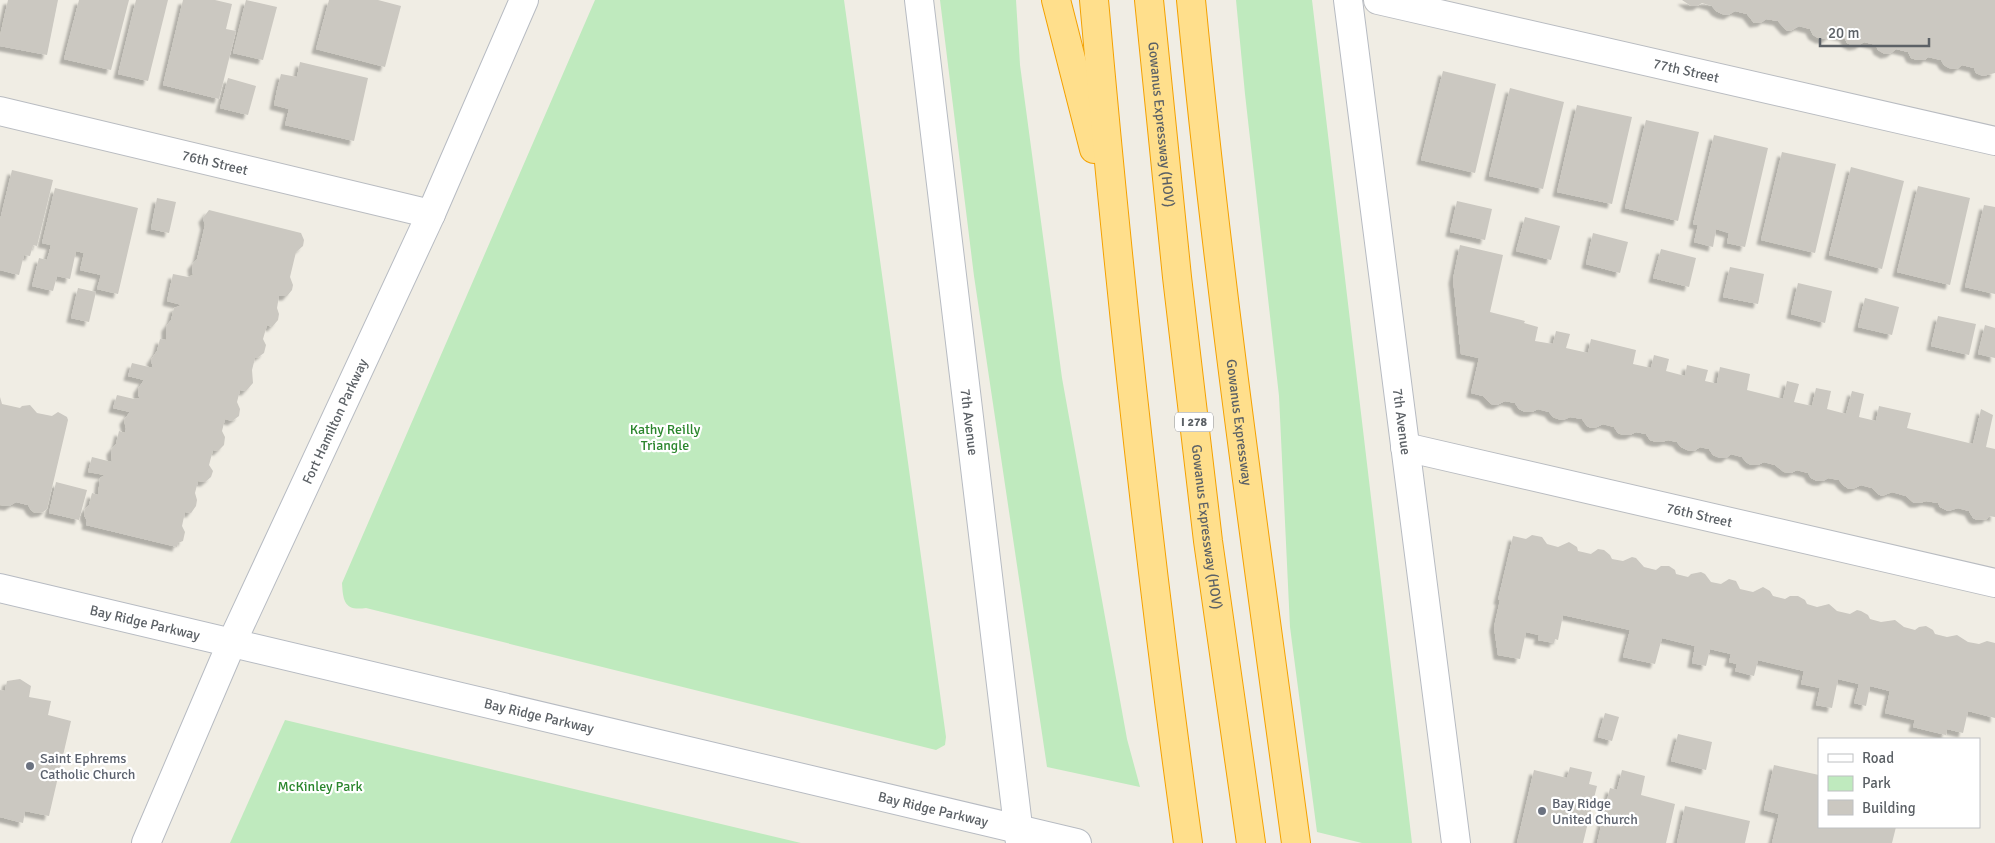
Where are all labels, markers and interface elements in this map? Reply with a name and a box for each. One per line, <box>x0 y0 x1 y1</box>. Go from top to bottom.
scale bar <box>1820 15 1929 47</box>
text: 20 m <box>1828 24 1859 42</box>
street label: Gowanus Expressway (HOV) <box>1145 41 1178 208</box>
street label: 77th Street <box>1651 55 1721 86</box>
street label: 76th Street <box>180 146 250 178</box>
street label: Fort Hamilton Parkway <box>298 356 371 487</box>
street label: Gowanus Expressway <box>1223 358 1256 487</box>
street label: 7th Avenue <box>1389 387 1415 456</box>
street label: 7th Avenue <box>957 388 982 456</box>
road number: I 278 <box>1175 412 1213 432</box>
park label: Kathy Reilly Triangle <box>630 421 701 454</box>
street label: Gowanus Expressway (HOV) <box>1188 443 1226 610</box>
street label: 76th Street <box>1665 499 1734 531</box>
street label: Bay Ridge Parkway <box>88 601 202 644</box>
street label: Bay Ridge Parkway <box>482 694 596 737</box>
legend <box>1818 738 1980 828</box>
text: Road <box>1862 749 1894 767</box>
place label: Saint Ephrems Catholic Church <box>40 750 135 783</box>
marker: Saint Ephrems Catholic Church <box>24 760 36 772</box>
text: Park <box>1862 774 1891 792</box>
park label: McKinley Park <box>277 778 363 795</box>
street label: Bay Ridge Parkway <box>876 788 990 830</box>
place label: Bay Ridge United Church <box>1552 795 1638 828</box>
text: Building <box>1862 799 1916 817</box>
marker: Bay Ridge United Church <box>1536 805 1548 817</box>

